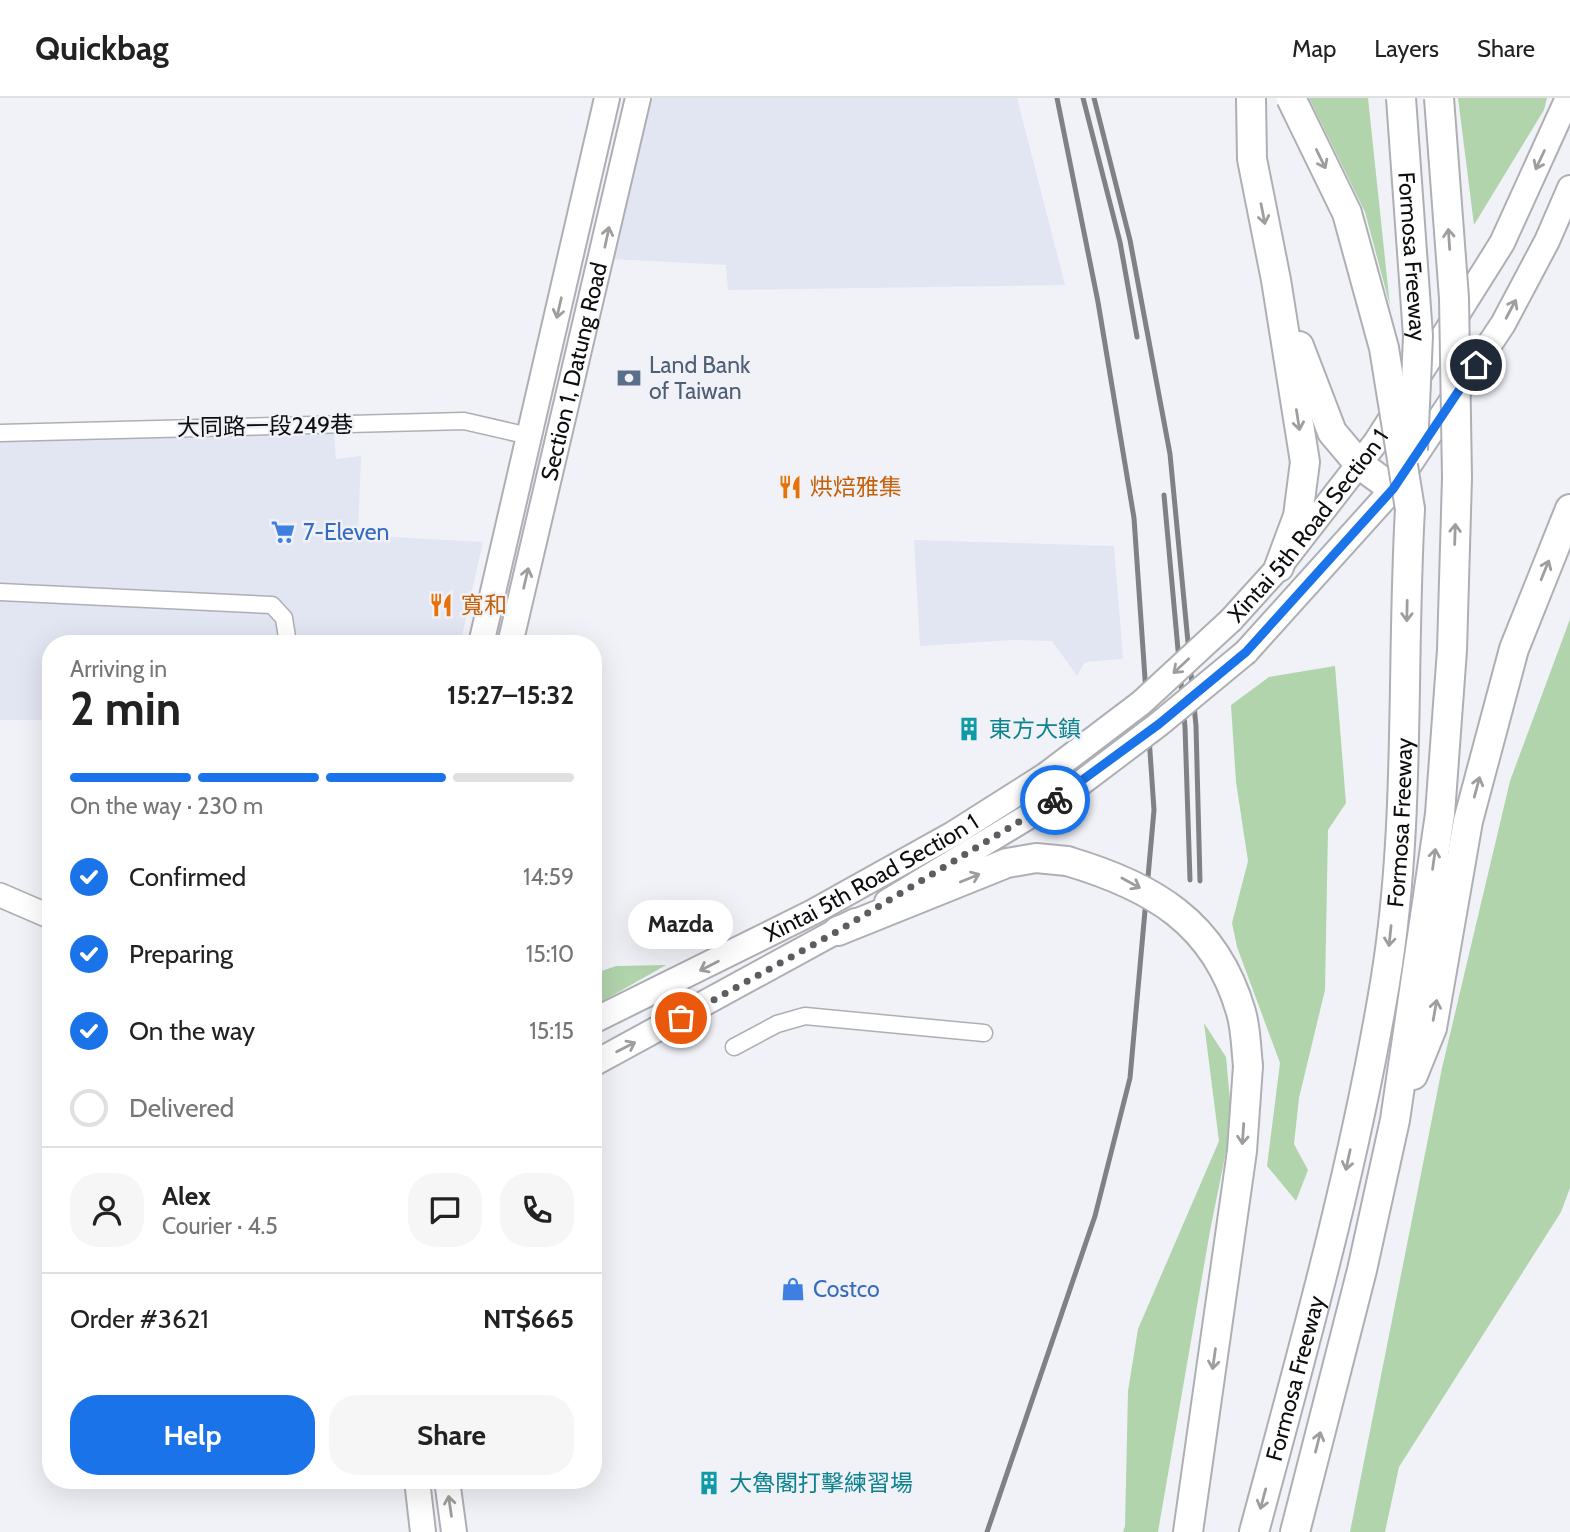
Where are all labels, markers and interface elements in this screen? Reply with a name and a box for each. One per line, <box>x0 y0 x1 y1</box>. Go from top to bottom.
text: Quickbag <box>35 28 169 68</box>
text: Map <box>1292 34 1336 63</box>
text: Layers <box>1374 34 1439 63</box>
text: Share <box>1477 34 1535 63</box>
one-way arrow <box>1314 148 1328 169</box>
one-way arrow <box>1533 149 1546 170</box>
street label: Formosa Freeway <box>1392 171 1432 343</box>
one-way arrow <box>1256 202 1270 225</box>
one-way arrow <box>600 226 614 249</box>
one-way arrow <box>1443 228 1456 251</box>
street label: Section 1, Datung Road <box>535 259 613 483</box>
one-way arrow <box>552 296 565 319</box>
one-way arrow <box>1505 299 1519 319</box>
pin <box>1446 335 1506 395</box>
icon: home <box>1457 346 1495 384</box>
place label: Land Bank of Taiwan <box>649 351 751 405</box>
bank icon: Land Bank of Taiwan <box>615 364 643 392</box>
one-way arrow <box>1292 408 1305 431</box>
street label: 大同路一段249巷 <box>177 410 353 442</box>
street label: Xintai 5th Road Section 1 <box>1222 424 1394 628</box>
restaurant icon: 烘焙雅集 <box>776 473 804 501</box>
place label: 烘焙雅集 <box>810 473 902 501</box>
supermarket icon: 7-Eleven <box>269 518 297 546</box>
place label: 7-Eleven <box>303 518 389 546</box>
one-way arrow <box>1448 523 1462 546</box>
one-way arrow <box>1540 560 1553 582</box>
one-way arrow <box>520 567 533 589</box>
restaurant icon: 寬和 <box>427 591 455 619</box>
place label: 寬和 <box>461 591 507 619</box>
one-way arrow <box>1400 600 1414 623</box>
text: Arriving in <box>70 655 167 683</box>
one-way arrow <box>1172 658 1189 675</box>
text: 15:27–15:32 <box>447 679 574 711</box>
text: 2 min <box>70 681 181 737</box>
building icon: 東方大鎮 <box>955 715 983 743</box>
place label: 東方大鎮 <box>989 715 1081 743</box>
street label: Formosa Freeway <box>1381 737 1418 909</box>
courier <box>1020 765 1090 835</box>
one-way arrow <box>1471 776 1484 799</box>
icon: bike <box>1036 781 1074 819</box>
text: On the way · 230 m <box>70 792 263 820</box>
street label: Xintai 5th Road Section 1 <box>760 808 984 948</box>
one-way arrow <box>1427 848 1440 871</box>
icon: check <box>70 858 108 896</box>
text: Confirmed <box>129 861 246 893</box>
text: 14:59 <box>523 863 574 891</box>
one-way arrow <box>959 871 980 884</box>
one-way arrow <box>1120 877 1141 890</box>
callout: Mazda <box>628 899 734 948</box>
text: Mazda <box>648 910 713 938</box>
one-way arrow <box>1383 924 1396 947</box>
icon: check <box>70 935 108 973</box>
text: Preparing <box>129 938 233 970</box>
text: 15:10 <box>526 940 574 968</box>
one-way arrow <box>699 959 720 973</box>
pin <box>651 988 711 1048</box>
icon: bag <box>662 999 700 1037</box>
one-way arrow <box>1428 999 1442 1022</box>
icon: check <box>70 1012 108 1050</box>
text: On the way <box>129 1015 255 1047</box>
text: 15:15 <box>529 1017 574 1045</box>
one-way arrow <box>615 1040 636 1053</box>
text: Delivered <box>129 1092 234 1124</box>
one-way arrow <box>1236 1122 1249 1145</box>
one-way arrow <box>1341 1148 1355 1171</box>
button: person <box>70 1173 144 1247</box>
button: chat <box>408 1173 482 1247</box>
button: phone <box>500 1173 574 1247</box>
text: Alex <box>162 1180 211 1212</box>
text: Courier · 4.5 <box>162 1212 278 1240</box>
shop icon: Costco <box>779 1275 807 1303</box>
place label: Costco <box>813 1275 880 1303</box>
street label: Formosa Freeway <box>1260 1292 1330 1464</box>
text: Order #3621 <box>70 1303 209 1335</box>
text: NT$665 <box>483 1303 574 1335</box>
one-way arrow <box>1207 1348 1220 1370</box>
button: Help <box>70 1395 315 1475</box>
button: Share <box>329 1395 574 1475</box>
one-way arrow <box>1312 1431 1325 1454</box>
building icon: 大魯閣打擊練習場 <box>695 1469 723 1497</box>
place label: 大魯閣打擊練習場 <box>729 1469 913 1497</box>
one-way arrow <box>1256 1487 1269 1510</box>
one-way arrow <box>444 1495 457 1518</box>

